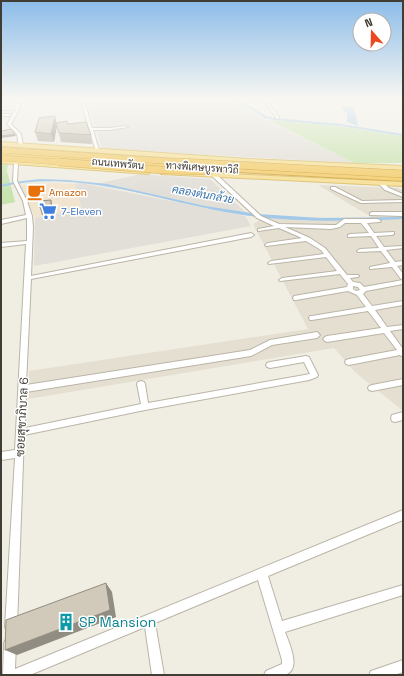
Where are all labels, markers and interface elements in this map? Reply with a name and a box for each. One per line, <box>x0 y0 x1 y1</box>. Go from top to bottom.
north arrow <box>352 12 392 52</box>
text: N <box>363 15 374 30</box>
street label: ถนนเทพรัตน <box>91 155 145 172</box>
street label: ทางพิเศษบูรพาวิถี <box>165 158 239 178</box>
cafe icon: Amazon <box>26 182 46 202</box>
water label: คลองต้นกล้วย <box>171 182 236 206</box>
place label: Amazon <box>49 186 87 199</box>
supermarket icon: 7-Eleven <box>38 201 58 221</box>
place label: 7-Eleven <box>61 205 102 218</box>
street label: ซอยสุขาภิบาล 6 <box>12 377 33 457</box>
building icon: SP Mansion <box>56 612 76 632</box>
place label: SP Mansion <box>79 613 156 631</box>

